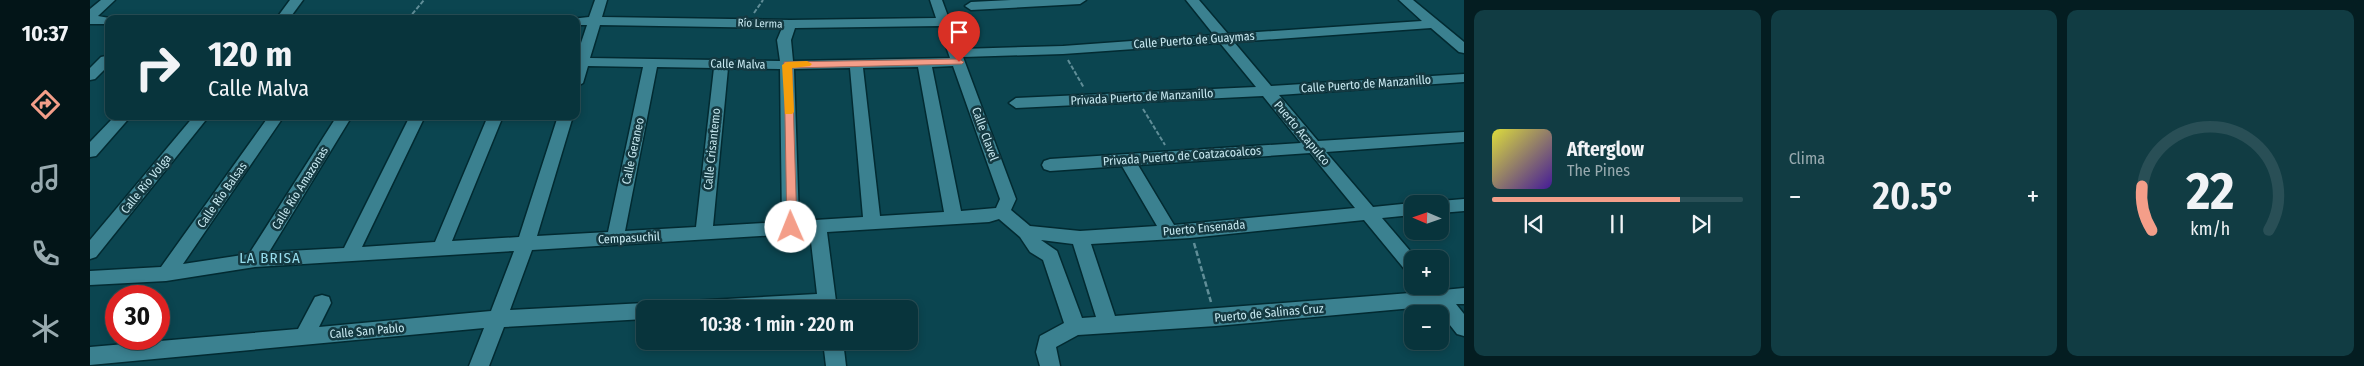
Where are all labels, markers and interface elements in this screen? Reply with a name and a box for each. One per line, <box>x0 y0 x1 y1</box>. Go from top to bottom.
pin <box>938 11 980 62</box>
street label: Río Lerma <box>737 16 783 31</box>
icon: arrive <box>945 18 973 46</box>
text: 10:37 <box>22 20 68 47</box>
street label: Calle Puerto de Guaymas <box>1133 29 1255 51</box>
text: 120 m <box>208 33 292 75</box>
icon: right <box>125 35 190 100</box>
street label: Calle Malva <box>710 57 766 71</box>
street label: Calle Puerto de Manzanillo <box>1300 72 1432 96</box>
text: Calle Malva <box>208 75 309 102</box>
street label: Privada Puerto de Manzanillo <box>1070 86 1214 108</box>
icon: directions <box>28 87 63 122</box>
street label: Puerto Acapulco <box>1271 98 1333 168</box>
street label: Calle Clavel <box>969 105 1001 163</box>
street label: Calle Crisantemo <box>701 107 723 191</box>
street label: Calle Geraneo <box>619 116 647 186</box>
text: Afterglow <box>1567 138 1644 161</box>
street label: Privada Puerto de Coatzacoalcos <box>1102 143 1262 169</box>
street label: Calle Río Amazonas <box>269 144 331 232</box>
text: Clima <box>1789 149 1825 168</box>
street label: Calle Río Volga <box>118 152 174 216</box>
street label: Calle Río Balsas <box>194 159 250 231</box>
text: 22 <box>2186 160 2235 223</box>
icon: music <box>28 161 63 196</box>
text: The Pines <box>1567 161 1630 180</box>
text: 20.5° <box>1873 173 1955 219</box>
text: − <box>1789 180 1801 213</box>
text: + <box>2027 180 2039 213</box>
north arrow <box>1404 195 1449 240</box>
map controls <box>1404 195 1449 350</box>
position arrow <box>764 200 816 252</box>
icon: previous <box>1520 210 1548 238</box>
icon: pause <box>1603 210 1631 238</box>
icon: next <box>1687 210 1715 238</box>
street label: Puerto Ensenada <box>1162 217 1246 239</box>
text: km/h <box>2191 218 2231 240</box>
street label: Cempasuchil <box>598 229 660 247</box>
icon: phone <box>28 236 63 271</box>
district label: LA BRISA <box>239 249 301 267</box>
button: + <box>1404 250 1449 295</box>
speed limit sign: 30 <box>105 285 170 350</box>
street label: Puerto de Salinas Cruz <box>1214 301 1324 325</box>
button: − <box>1404 305 1449 350</box>
icon: climate <box>28 311 63 346</box>
text: 10:38 · 1 min · 220 m <box>700 313 854 336</box>
street label: Calle San Pablo <box>329 321 405 341</box>

